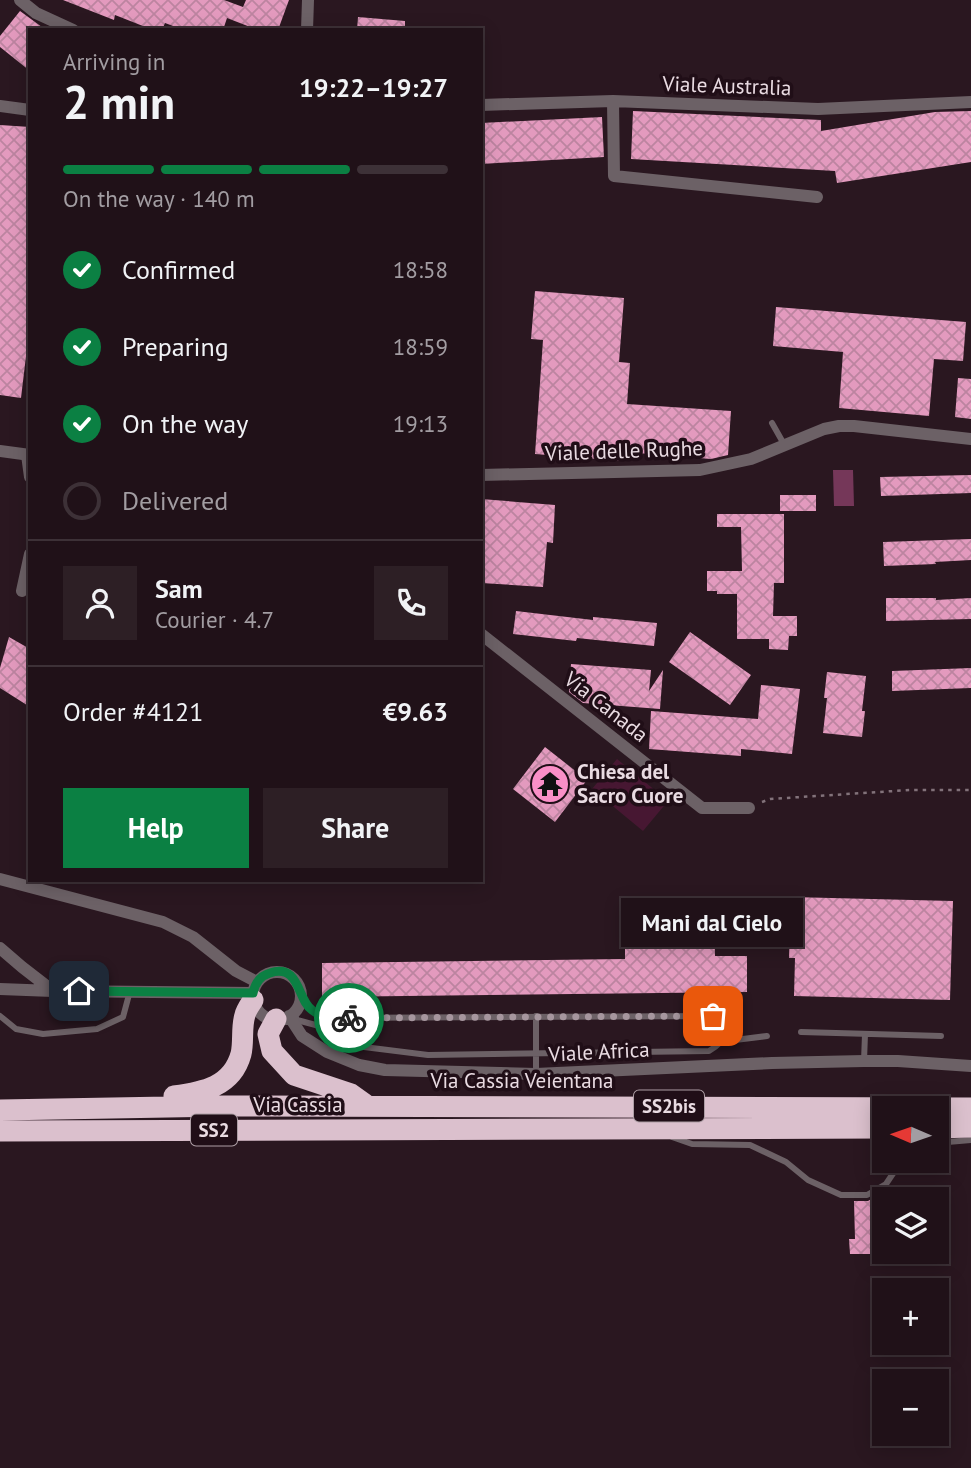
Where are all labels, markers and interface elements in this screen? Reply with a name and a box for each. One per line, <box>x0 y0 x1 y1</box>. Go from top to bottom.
text: Arriving in <box>63 47 165 76</box>
street label: Viale Australia <box>661 70 792 101</box>
text: 19:22–19:27 <box>299 71 448 104</box>
text: 2 min <box>63 72 175 132</box>
text: On the way · 140 m <box>63 184 255 213</box>
icon: check <box>63 251 101 289</box>
text: Confirmed <box>122 253 235 286</box>
text: 18:58 <box>393 255 448 284</box>
icon: check <box>63 328 101 366</box>
text: Preparing <box>122 330 229 363</box>
text: 18:59 <box>393 332 448 361</box>
icon: check <box>63 405 101 443</box>
text: On the way <box>122 407 248 440</box>
text: 19:13 <box>393 409 448 438</box>
street label: Viale delle Rughe <box>544 434 703 467</box>
text: Delivered <box>122 484 228 517</box>
button: person <box>63 566 137 640</box>
button: phone <box>374 566 448 640</box>
text: Sam <box>155 572 203 605</box>
text: Courier · 4.7 <box>155 605 274 634</box>
street label: Via Canada <box>558 665 654 748</box>
text: Order #4121 <box>63 695 203 728</box>
text: €9.63 <box>383 695 448 728</box>
place label: Chiesa del Sacro Cuore <box>577 758 683 809</box>
temple icon: Chiesa del Sacro Cuore <box>529 763 571 805</box>
button: Help <box>63 788 249 868</box>
button: Share <box>263 788 448 868</box>
callout: Mani dal Cielo <box>622 897 804 946</box>
text: Mani dal Cielo <box>642 908 782 937</box>
pin <box>49 961 109 1021</box>
icon: home <box>60 972 98 1010</box>
courier <box>314 983 384 1053</box>
pin <box>683 986 743 1046</box>
icon: bag <box>694 997 732 1035</box>
icon: bike <box>330 999 368 1037</box>
street label: Viale Africa <box>547 1035 650 1068</box>
street label: Via Cassia Veientana <box>430 1067 613 1094</box>
road number: SS2bis <box>634 1090 704 1122</box>
street label: Via Cassia <box>252 1091 343 1118</box>
north arrow <box>872 1096 948 1172</box>
map controls <box>872 1096 949 1446</box>
road number: SS2 <box>191 1114 237 1146</box>
button: layers <box>872 1187 949 1264</box>
button: + <box>872 1278 949 1355</box>
button: − <box>872 1369 949 1446</box>

